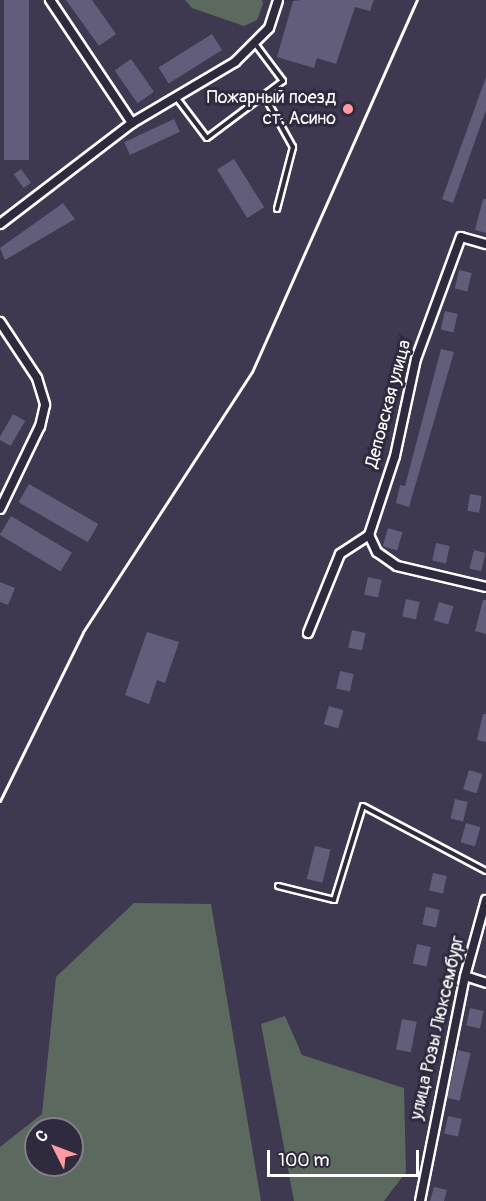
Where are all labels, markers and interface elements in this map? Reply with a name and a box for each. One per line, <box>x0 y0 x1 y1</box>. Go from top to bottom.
place label: Пожарный поезд ст. Асино <box>207 88 336 130</box>
marker: Пожарный поезд ст. Асино <box>341 102 355 116</box>
street label: Деповская улица <box>362 338 416 470</box>
street label: улица Розы Люксембург <box>406 934 470 1122</box>
north arrow <box>24 1117 84 1177</box>
text: С <box>31 1126 53 1147</box>
scale bar <box>270 1138 422 1176</box>
text: 100 m <box>278 1149 330 1172</box>

